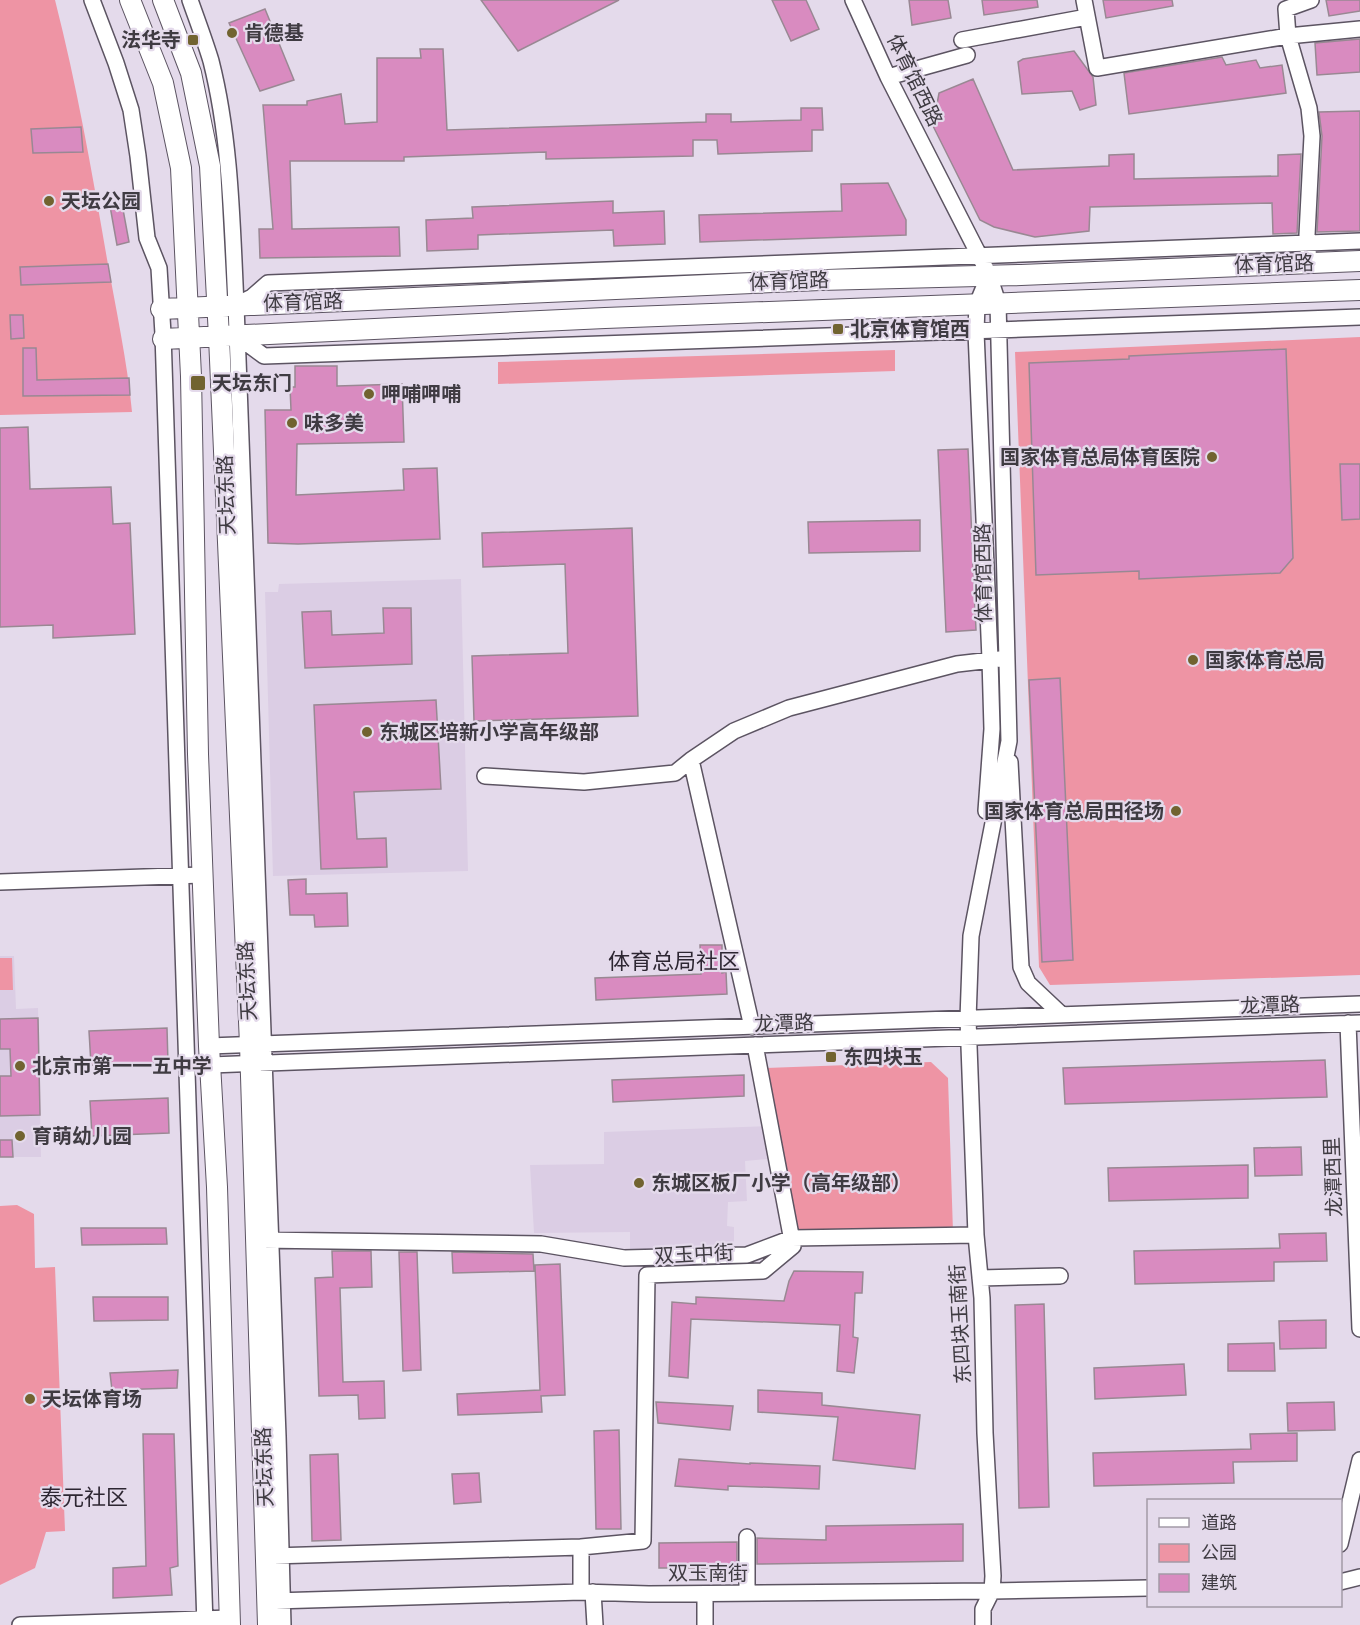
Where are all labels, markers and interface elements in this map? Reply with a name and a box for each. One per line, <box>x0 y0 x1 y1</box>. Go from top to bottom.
place label: 肯德基 <box>244 19 304 47</box>
place label: 法华寺 <box>121 26 181 54</box>
marker: 肯德基 <box>225 26 239 40</box>
street label: 体育馆西路 <box>880 29 950 131</box>
marker: 法华寺 <box>186 33 200 47</box>
place label: 天坛公园 <box>61 187 141 215</box>
marker: 天坛公园 <box>42 194 56 208</box>
street label: 体育馆路 <box>1234 249 1314 279</box>
street label: 体育馆路 <box>749 266 829 296</box>
street label: 体育馆路 <box>263 287 343 317</box>
place label: 北京体育馆西 <box>850 315 970 343</box>
marker: 北京体育馆西 <box>831 322 845 336</box>
place label: 天坛东门 <box>212 369 292 397</box>
marker: 天坛东门 <box>189 374 207 392</box>
place label: 呷哺呷哺 <box>381 380 461 408</box>
marker: 呷哺呷哺 <box>362 387 376 401</box>
place label: 味多美 <box>304 409 364 437</box>
marker: 味多美 <box>285 416 299 430</box>
place label: 国家体育总局体育医院 <box>1000 443 1200 471</box>
marker: 国家体育总局体育医院 <box>1205 450 1219 464</box>
street label: 天坛东路 <box>211 455 241 535</box>
street label: 体育馆西路 <box>968 523 998 623</box>
place label: 国家体育总局 <box>1205 646 1325 674</box>
marker: 国家体育总局 <box>1186 653 1200 667</box>
place label: 东城区培新小学高年级部 <box>379 718 599 746</box>
marker: 东城区培新小学高年级部 <box>360 725 374 739</box>
place label: 国家体育总局田径场 <box>984 797 1164 825</box>
marker: 国家体育总局田径场 <box>1169 804 1183 818</box>
street label: 天坛东路 <box>231 940 263 1022</box>
district label: 体育总局社区 <box>608 946 740 977</box>
street label: 龙潭路 <box>1240 990 1300 1020</box>
street label: 龙潭路 <box>754 1008 814 1038</box>
place label: 东四块玉 <box>843 1043 923 1071</box>
marker: 东四块玉 <box>824 1050 838 1064</box>
place label: 北京市第一一五中学 <box>32 1052 212 1080</box>
marker: 北京市第一一五中学 <box>13 1059 27 1073</box>
place label: 育萌幼儿园 <box>32 1122 132 1150</box>
marker: 育萌幼儿园 <box>13 1129 27 1143</box>
street label: 龙潭西里 <box>1318 1137 1348 1217</box>
place label: 东城区板厂小学（高年级部） <box>651 1169 911 1197</box>
marker: 东城区板厂小学（高年级部） <box>632 1176 646 1190</box>
street label: 双玉中街 <box>653 1238 735 1270</box>
street label: 东四块玉南街 <box>943 1263 977 1385</box>
place label: 天坛体育场 <box>42 1385 142 1413</box>
marker: 天坛体育场 <box>23 1392 37 1406</box>
street label: 天坛东路 <box>249 1427 279 1507</box>
district label: 泰元社区 <box>40 1482 128 1513</box>
legend <box>1147 1499 1342 1607</box>
text: 道路 <box>1201 1510 1237 1535</box>
text: 公园 <box>1201 1540 1237 1565</box>
street label: 双玉南街 <box>668 1559 748 1587</box>
text: 建筑 <box>1201 1570 1237 1595</box>

